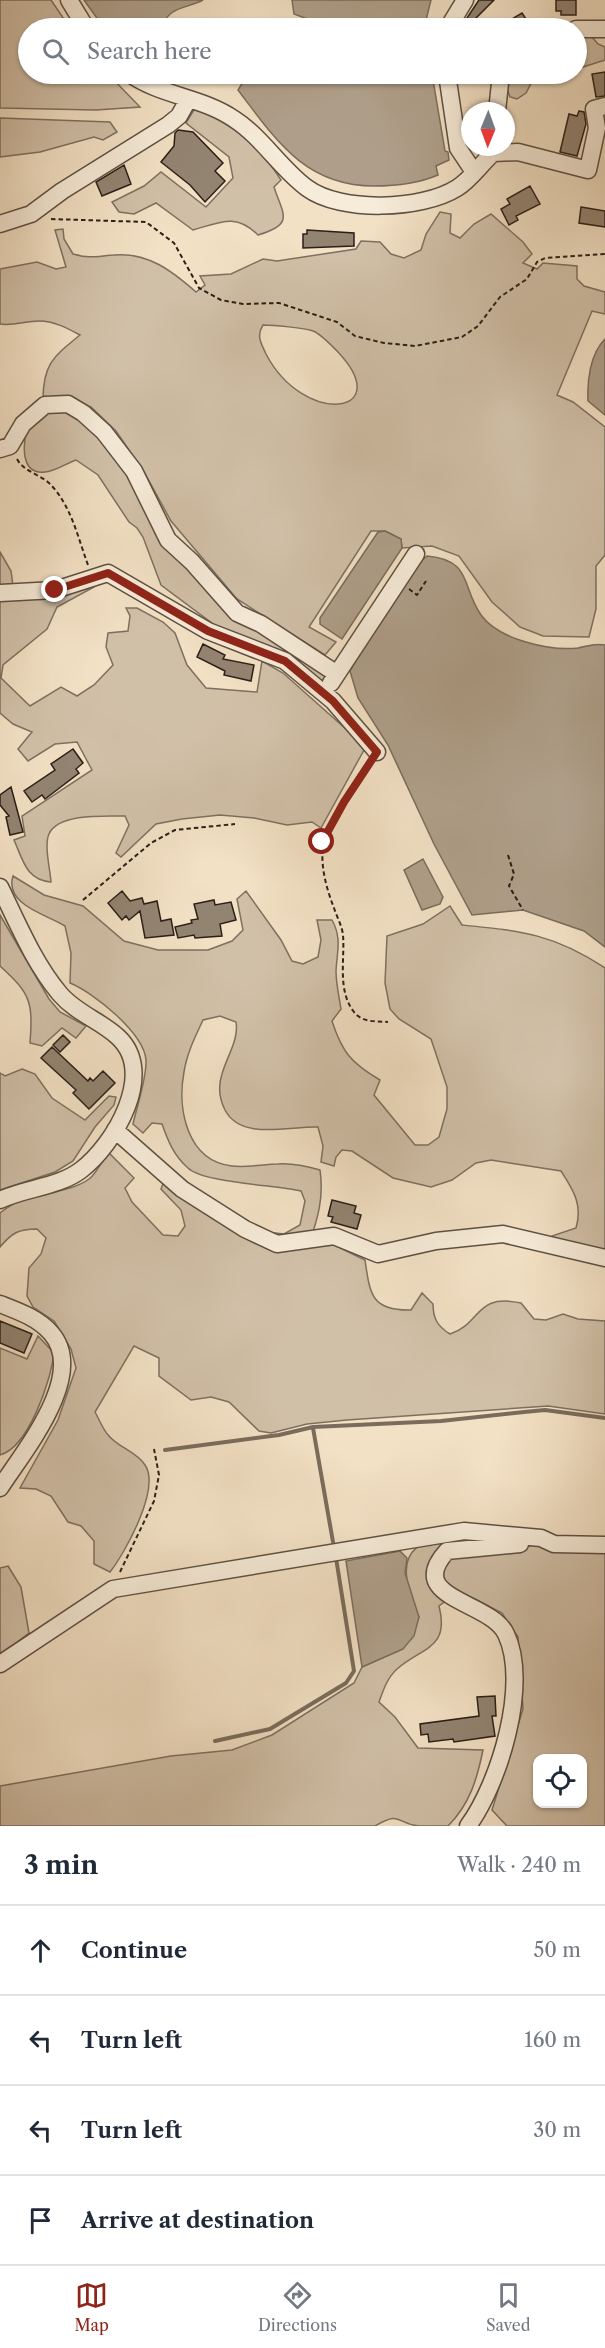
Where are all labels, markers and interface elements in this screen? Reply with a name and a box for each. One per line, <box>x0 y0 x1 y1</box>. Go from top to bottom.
search box <box>18 18 587 84</box>
icon: search <box>39 35 72 68</box>
text: Search here <box>87 38 212 65</box>
north arrow <box>461 102 515 156</box>
route end <box>41 576 67 602</box>
route start <box>308 828 334 854</box>
map controls <box>533 1754 587 1808</box>
button: locate <box>533 1754 587 1808</box>
text: 3 min <box>24 1849 98 1881</box>
text: Walk · 240 m <box>457 1853 581 1877</box>
icon: ahead <box>24 1934 57 1967</box>
text: Continue <box>81 1937 187 1964</box>
text: 50 m <box>534 1938 581 1962</box>
icon: left <box>24 2024 57 2057</box>
text: Turn left <box>81 2027 182 2054</box>
text: 160 m <box>524 2028 581 2052</box>
icon: left <box>24 2114 57 2147</box>
text: Turn left <box>81 2117 182 2144</box>
text: 30 m <box>533 2118 581 2142</box>
icon: arrive <box>24 2204 57 2237</box>
text: Arrive at destination <box>81 2207 314 2234</box>
tab: Map <box>75 2279 109 2335</box>
tab: Directions <box>258 2279 337 2335</box>
tab: Saved <box>486 2279 530 2335</box>

